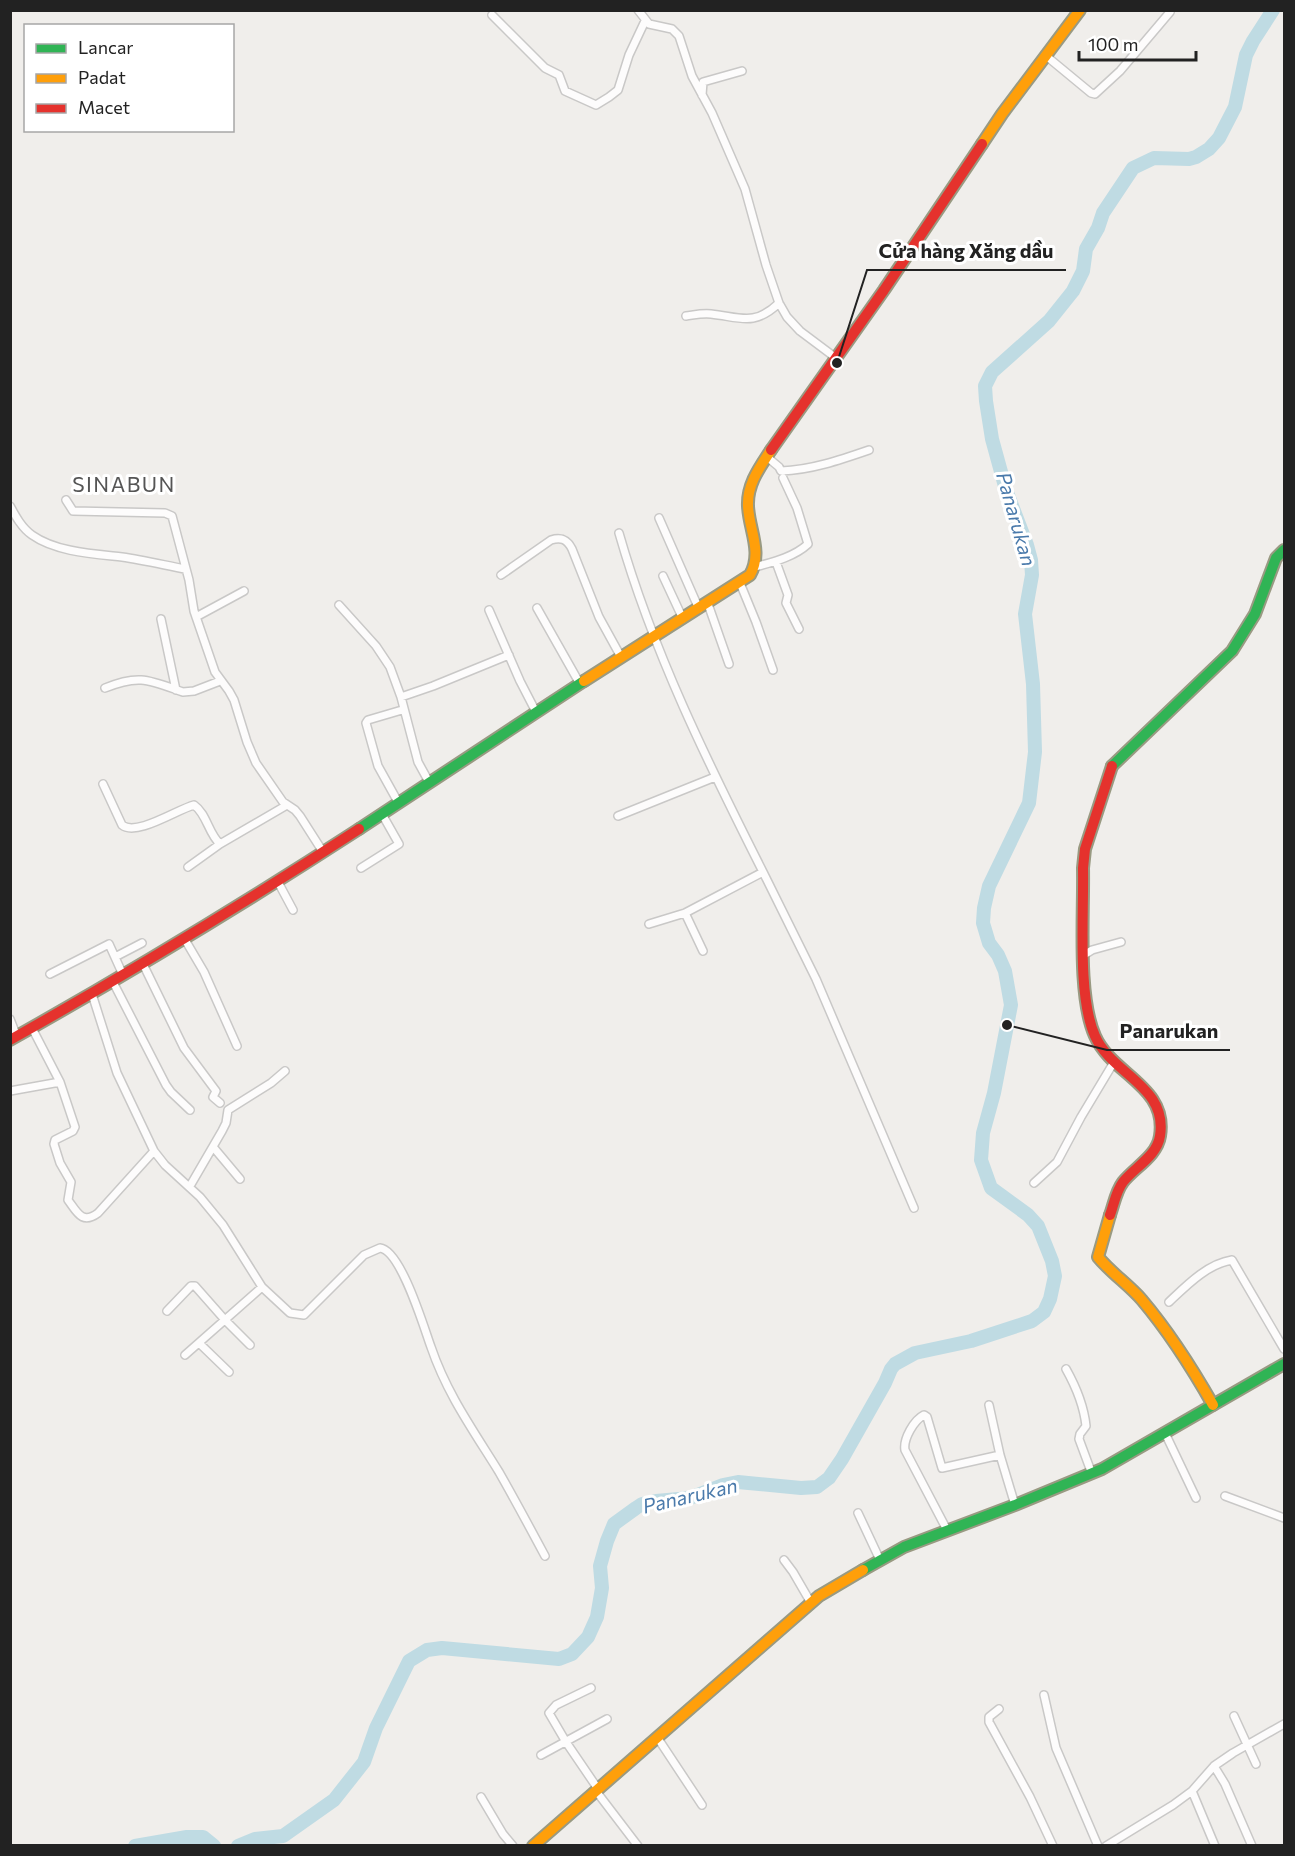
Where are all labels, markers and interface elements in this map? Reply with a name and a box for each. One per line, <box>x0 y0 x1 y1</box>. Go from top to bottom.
legend <box>24 24 234 132</box>
scale bar <box>1079 24 1196 62</box>
text: 100 m <box>1088 33 1138 55</box>
text: Lancar <box>78 36 134 58</box>
text: Padat <box>78 66 126 88</box>
text: Macet <box>78 96 130 118</box>
callout: Cửa hàng Xăng dầu <box>867 232 1066 270</box>
text: Cửa hàng Xăng dầu <box>879 238 1053 262</box>
water label: Panarukan <box>992 469 1042 569</box>
district label: SINABUN <box>72 471 176 496</box>
callout: Panarukan <box>1107 1012 1230 1050</box>
text: Panarukan <box>1120 1018 1218 1042</box>
water label: Panarukan <box>640 1472 740 1518</box>

